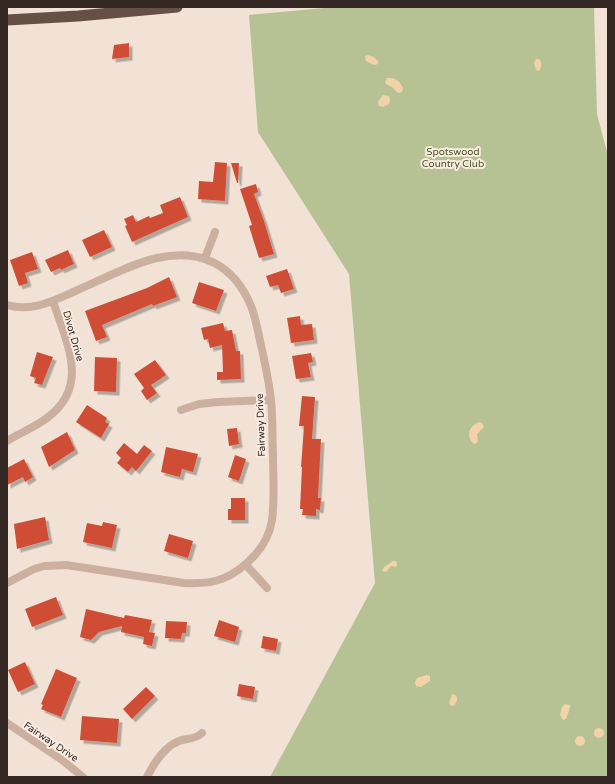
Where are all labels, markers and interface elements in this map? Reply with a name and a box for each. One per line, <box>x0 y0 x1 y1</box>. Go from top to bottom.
park label: Spotswood Country Club <box>422 146 484 170</box>
street label: Divot Drive <box>60 309 86 363</box>
street label: Fairway Drive <box>254 393 268 457</box>
street label: Fairway Drive <box>21 719 81 765</box>

